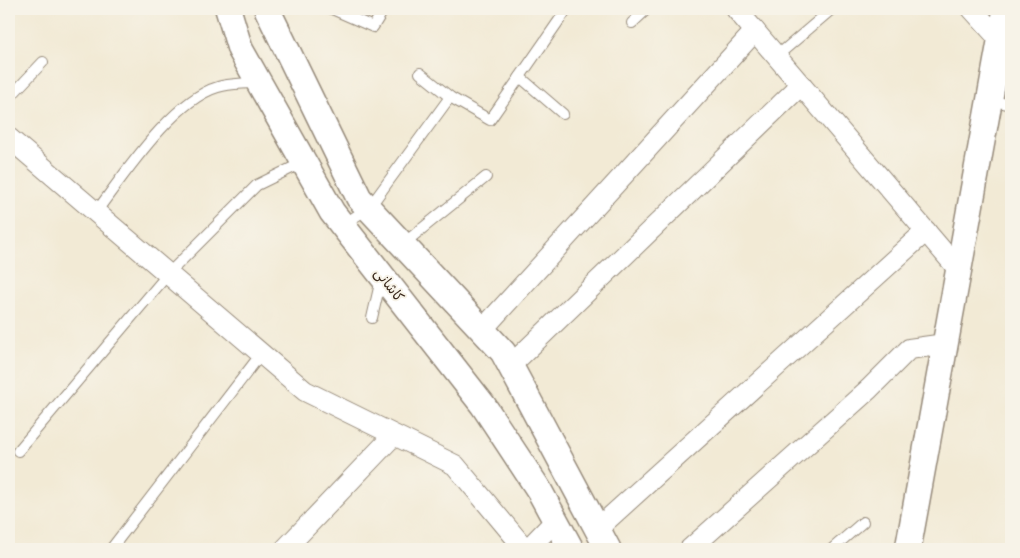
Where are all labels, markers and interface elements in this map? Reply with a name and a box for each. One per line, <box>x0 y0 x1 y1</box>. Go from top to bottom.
street label: کاشانی <box>367 262 411 308</box>

